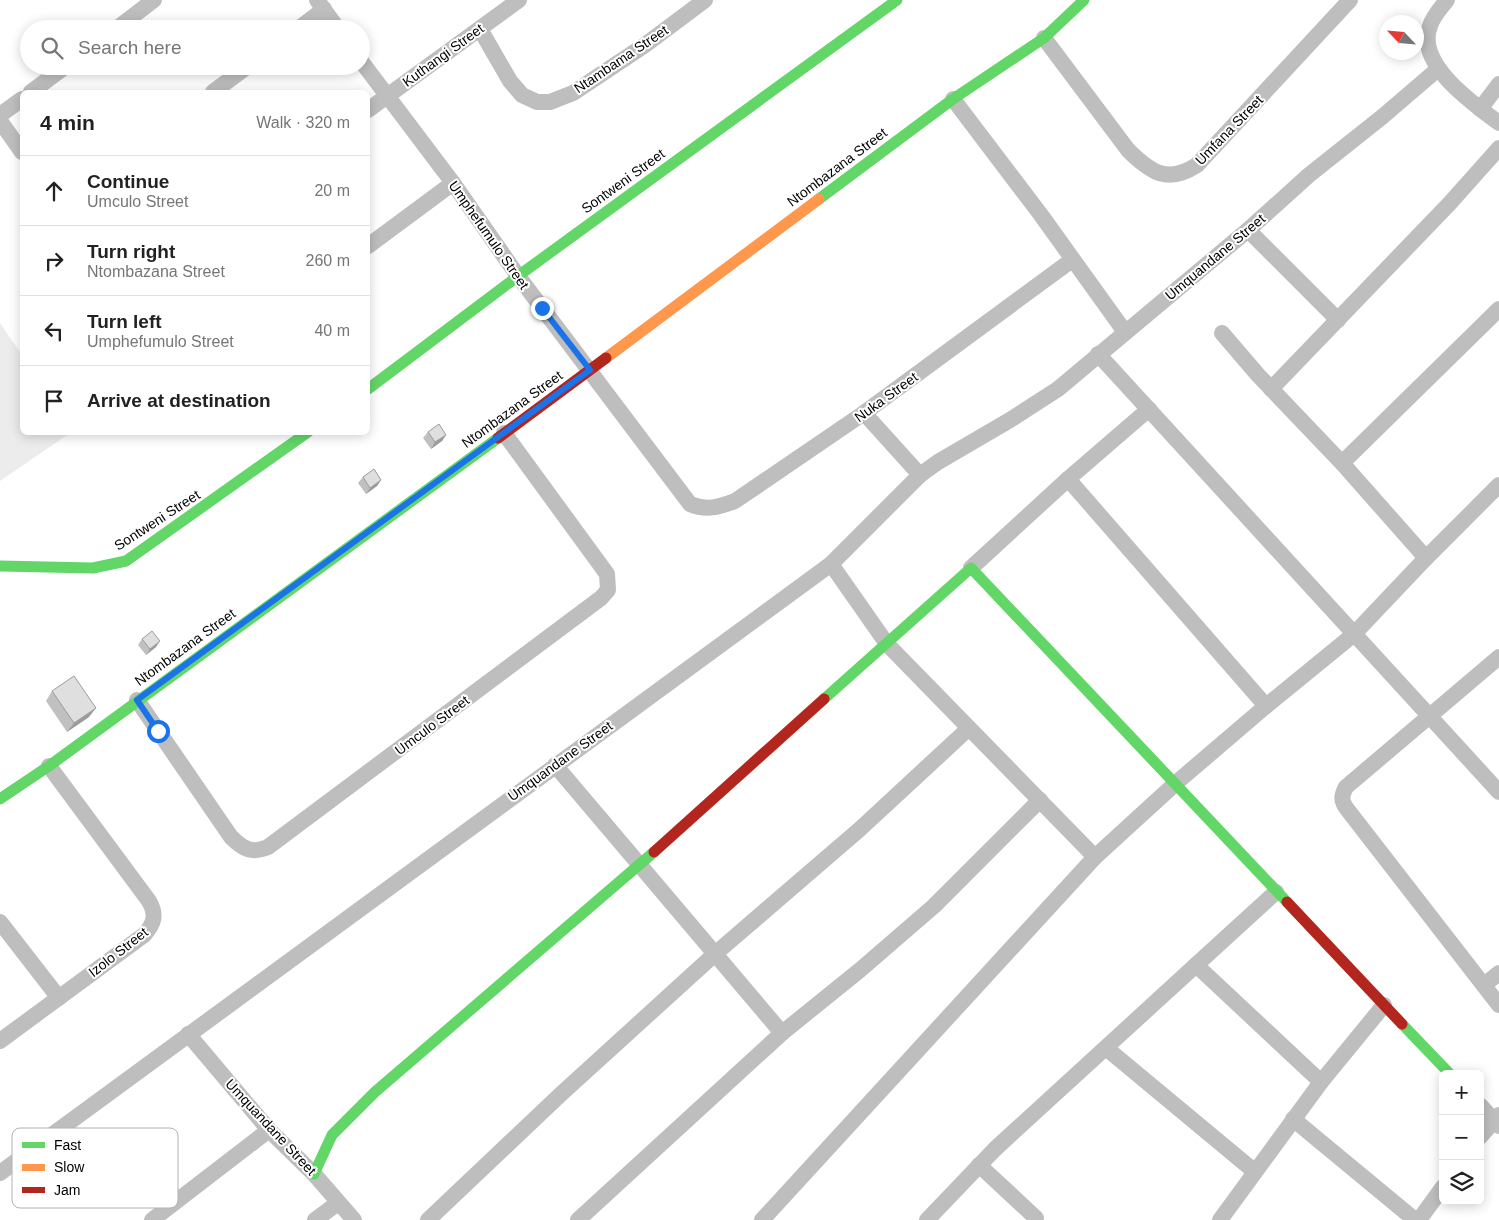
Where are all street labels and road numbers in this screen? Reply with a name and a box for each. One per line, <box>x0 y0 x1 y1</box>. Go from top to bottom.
street label: Kuthangi Street <box>399 20 487 90</box>
street label: Ntambama Street <box>571 22 671 96</box>
street label: Umfana Street <box>1192 92 1266 168</box>
street label: Ntombazana Street <box>784 124 890 210</box>
street label: Sontweni Street <box>578 145 668 217</box>
street label: Umphefumulo Street <box>446 178 532 292</box>
street label: Umquandane Street <box>1162 211 1268 303</box>
street label: Ntombazana Street <box>459 367 566 451</box>
street label: Nuka Street <box>851 369 921 425</box>
street label: Sontweni Street <box>111 486 203 554</box>
street label: Ntombazana Street <box>132 605 239 689</box>
street label: Umculo Street <box>392 692 472 758</box>
street label: Umquandane Street <box>505 718 615 804</box>
street label: Izolo Street <box>85 924 151 980</box>
street label: Umquandane Street <box>222 1076 320 1178</box>

